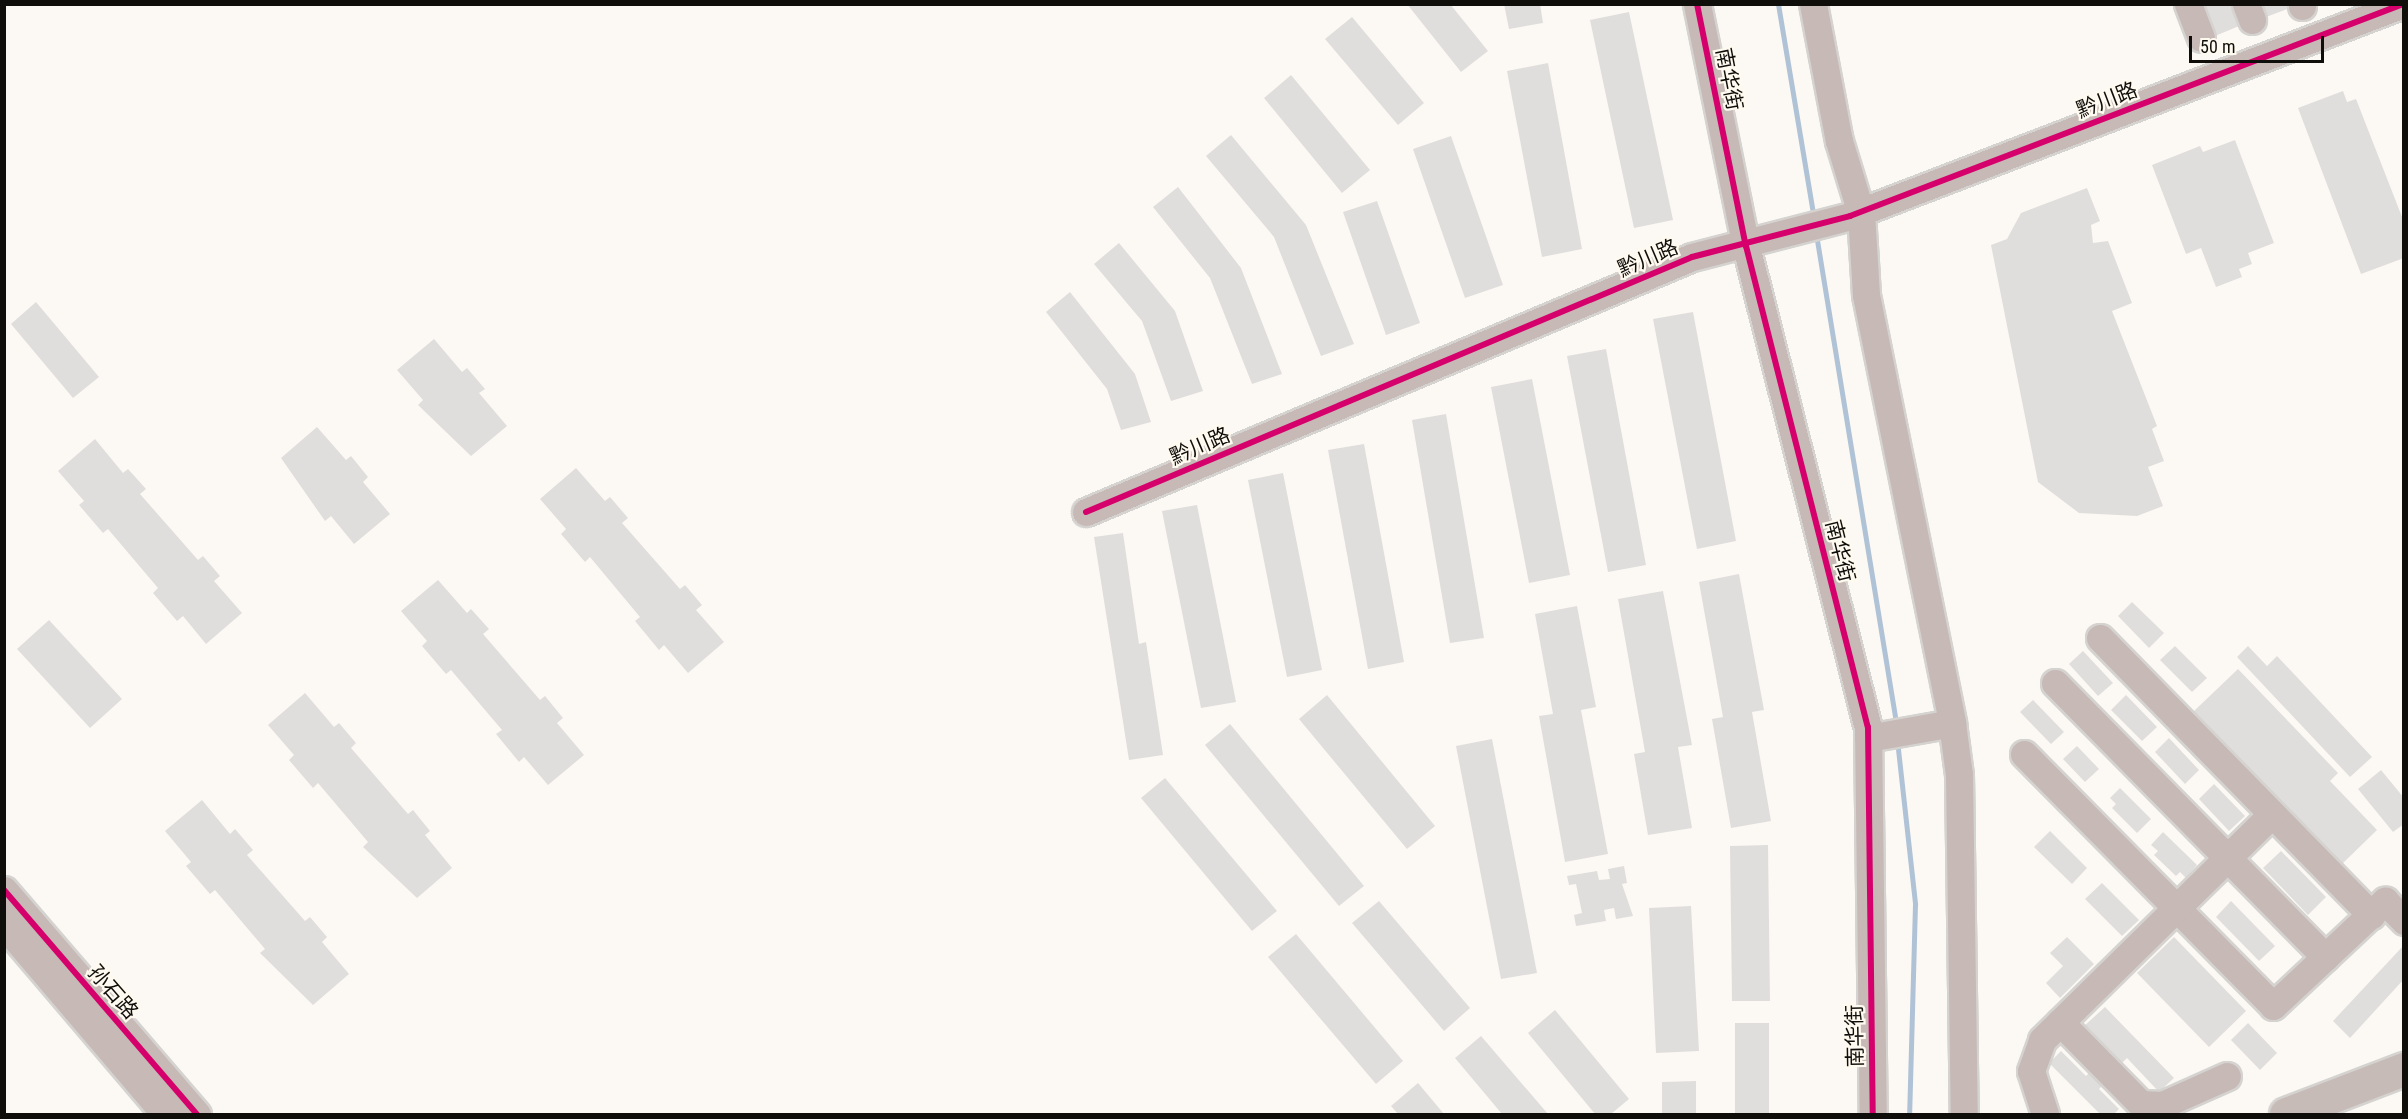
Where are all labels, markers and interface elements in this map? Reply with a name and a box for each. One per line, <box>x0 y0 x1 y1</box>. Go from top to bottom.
scale bar <box>2192 24 2327 62</box>
text: 50 m <box>2200 36 2235 57</box>
street label: 南华街 <box>1711 46 1747 112</box>
street label: 黔川路 <box>2073 77 2141 123</box>
street label: 黔川路 <box>1614 234 1682 282</box>
street label: 黔川路 <box>1166 422 1234 470</box>
street label: 南华街 <box>1820 517 1860 585</box>
street label: 孙石路 <box>83 960 143 1024</box>
street label: 南华街 <box>1842 1004 1868 1068</box>

